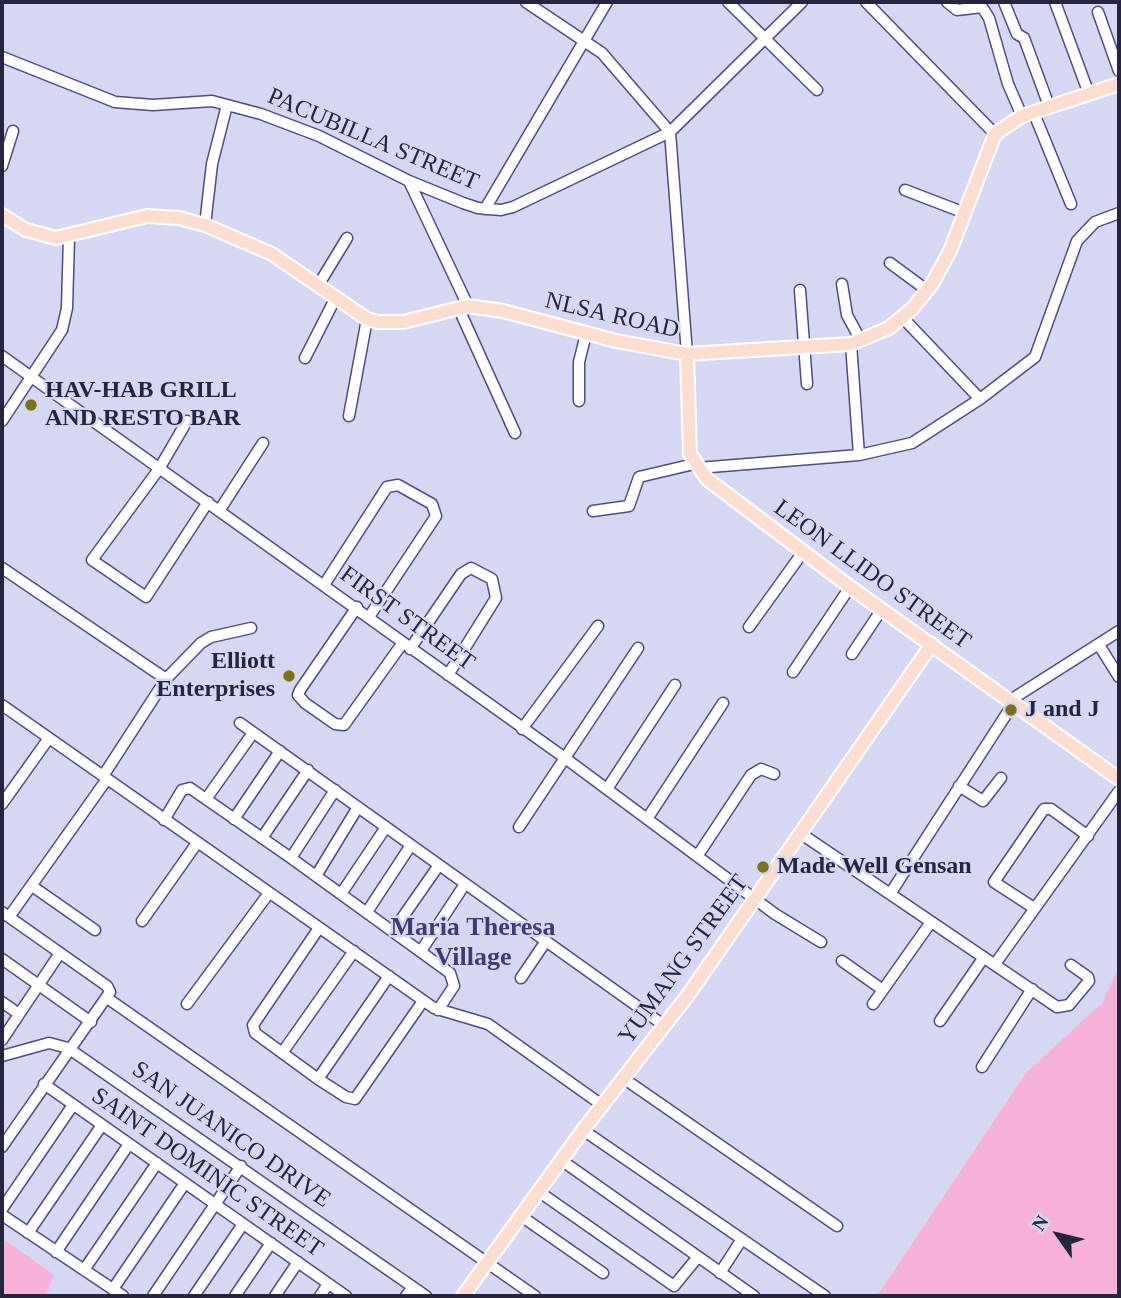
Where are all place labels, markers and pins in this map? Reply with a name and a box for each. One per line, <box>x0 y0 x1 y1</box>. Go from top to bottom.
place label: HAV-HAB GRILL AND RESTO BAR <box>45 377 241 433</box>
marker: HAV-HAB GRILL AND RESTO BAR <box>23 397 39 413</box>
place label: Elliott Enterprises <box>156 648 275 704</box>
marker: Elliott Enterprises <box>281 668 297 684</box>
place label: J and J <box>1025 696 1100 724</box>
marker: J and J <box>1003 702 1019 718</box>
place label: Made Well Gensan <box>777 853 972 881</box>
marker: Made Well Gensan <box>755 859 771 875</box>

